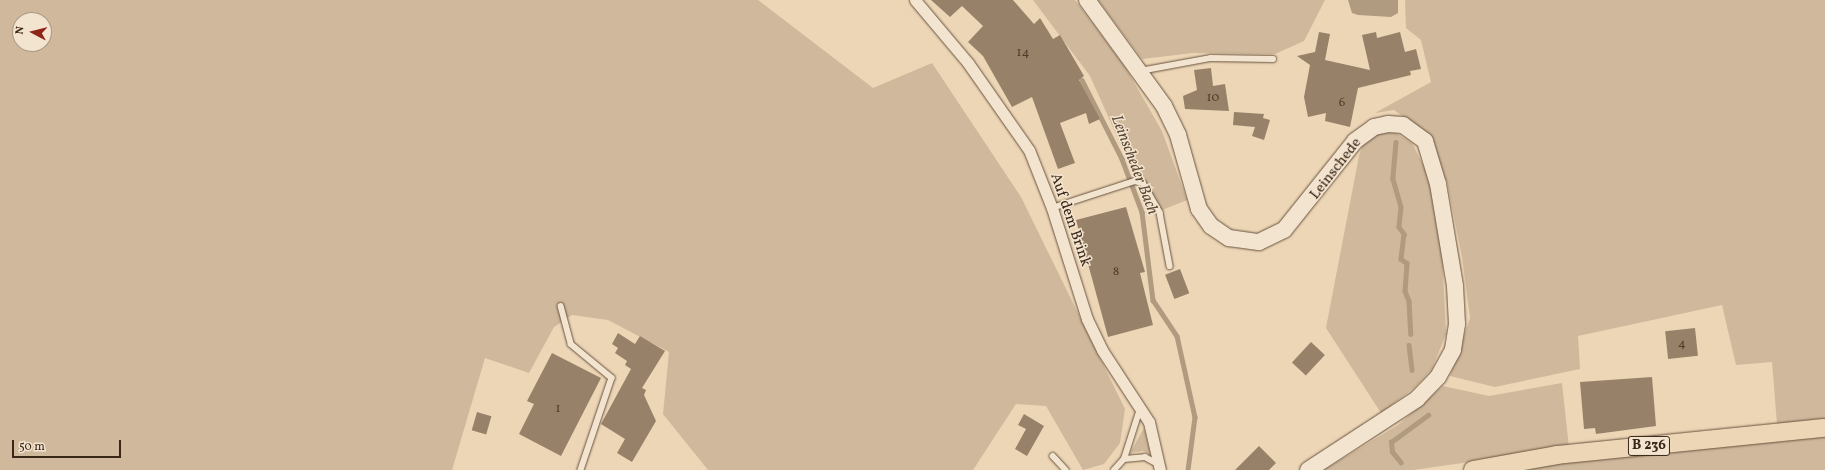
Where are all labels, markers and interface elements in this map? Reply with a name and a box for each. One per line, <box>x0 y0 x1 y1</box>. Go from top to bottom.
north arrow <box>12 12 52 52</box>
text: N <box>13 26 29 35</box>
house number: 14 <box>1017 45 1029 61</box>
house number: 10 <box>1207 90 1219 106</box>
house number: 6 <box>1339 95 1345 111</box>
water label: Leinscheder Bach <box>1106 112 1162 218</box>
street label: Leinschede <box>1306 135 1366 203</box>
street label: Auf dem Brink <box>1046 172 1094 268</box>
house number: 8 <box>1113 264 1119 280</box>
house number: 4 <box>1678 336 1686 352</box>
house number: 1 <box>555 401 561 417</box>
scale bar <box>14 432 123 458</box>
road number: B 236 <box>1627 434 1671 458</box>
text: 50 m <box>19 439 45 455</box>

